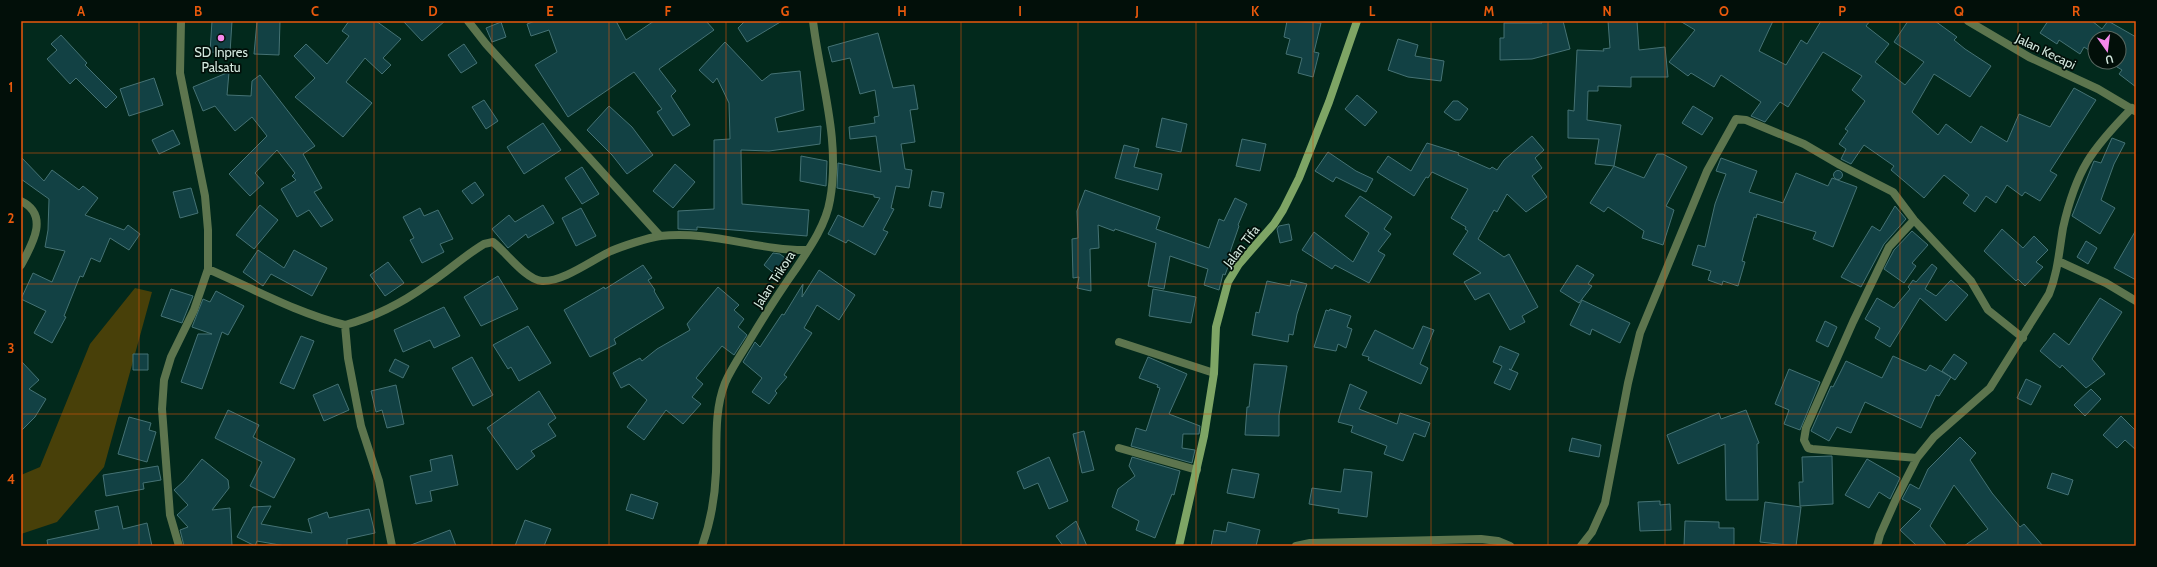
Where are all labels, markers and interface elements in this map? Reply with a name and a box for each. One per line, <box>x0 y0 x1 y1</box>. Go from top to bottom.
text: A <box>77 3 86 19</box>
text: B <box>194 3 202 19</box>
text: C <box>311 3 319 19</box>
text: D <box>428 3 438 19</box>
text: E <box>546 3 554 19</box>
text: F <box>665 3 672 19</box>
text: G <box>781 3 790 19</box>
text: H <box>897 3 907 19</box>
text: I <box>1018 3 1022 19</box>
text: J <box>1134 3 1139 19</box>
text: K <box>1251 3 1260 19</box>
text: L <box>1369 3 1376 19</box>
text: M <box>1484 3 1495 19</box>
text: N <box>1602 3 1612 19</box>
text: O <box>1719 3 1729 19</box>
text: P <box>1838 3 1846 19</box>
text: Q <box>1954 3 1964 19</box>
text: R <box>2072 3 2080 19</box>
street label: Jalan Kecapi <box>2013 29 2079 72</box>
north arrow <box>2087 30 2127 70</box>
marker: SD Inpres Palsatu <box>216 33 226 43</box>
place label: SD Inpres Palsatu <box>194 44 248 75</box>
text: U <box>2104 52 2115 67</box>
text: 1 <box>9 79 13 95</box>
text: 2 <box>8 210 15 226</box>
street label: Jalan Tifa <box>1219 221 1263 271</box>
street label: Jalan Trikora <box>749 247 799 311</box>
text: 3 <box>7 340 15 356</box>
text: 4 <box>7 471 15 487</box>

